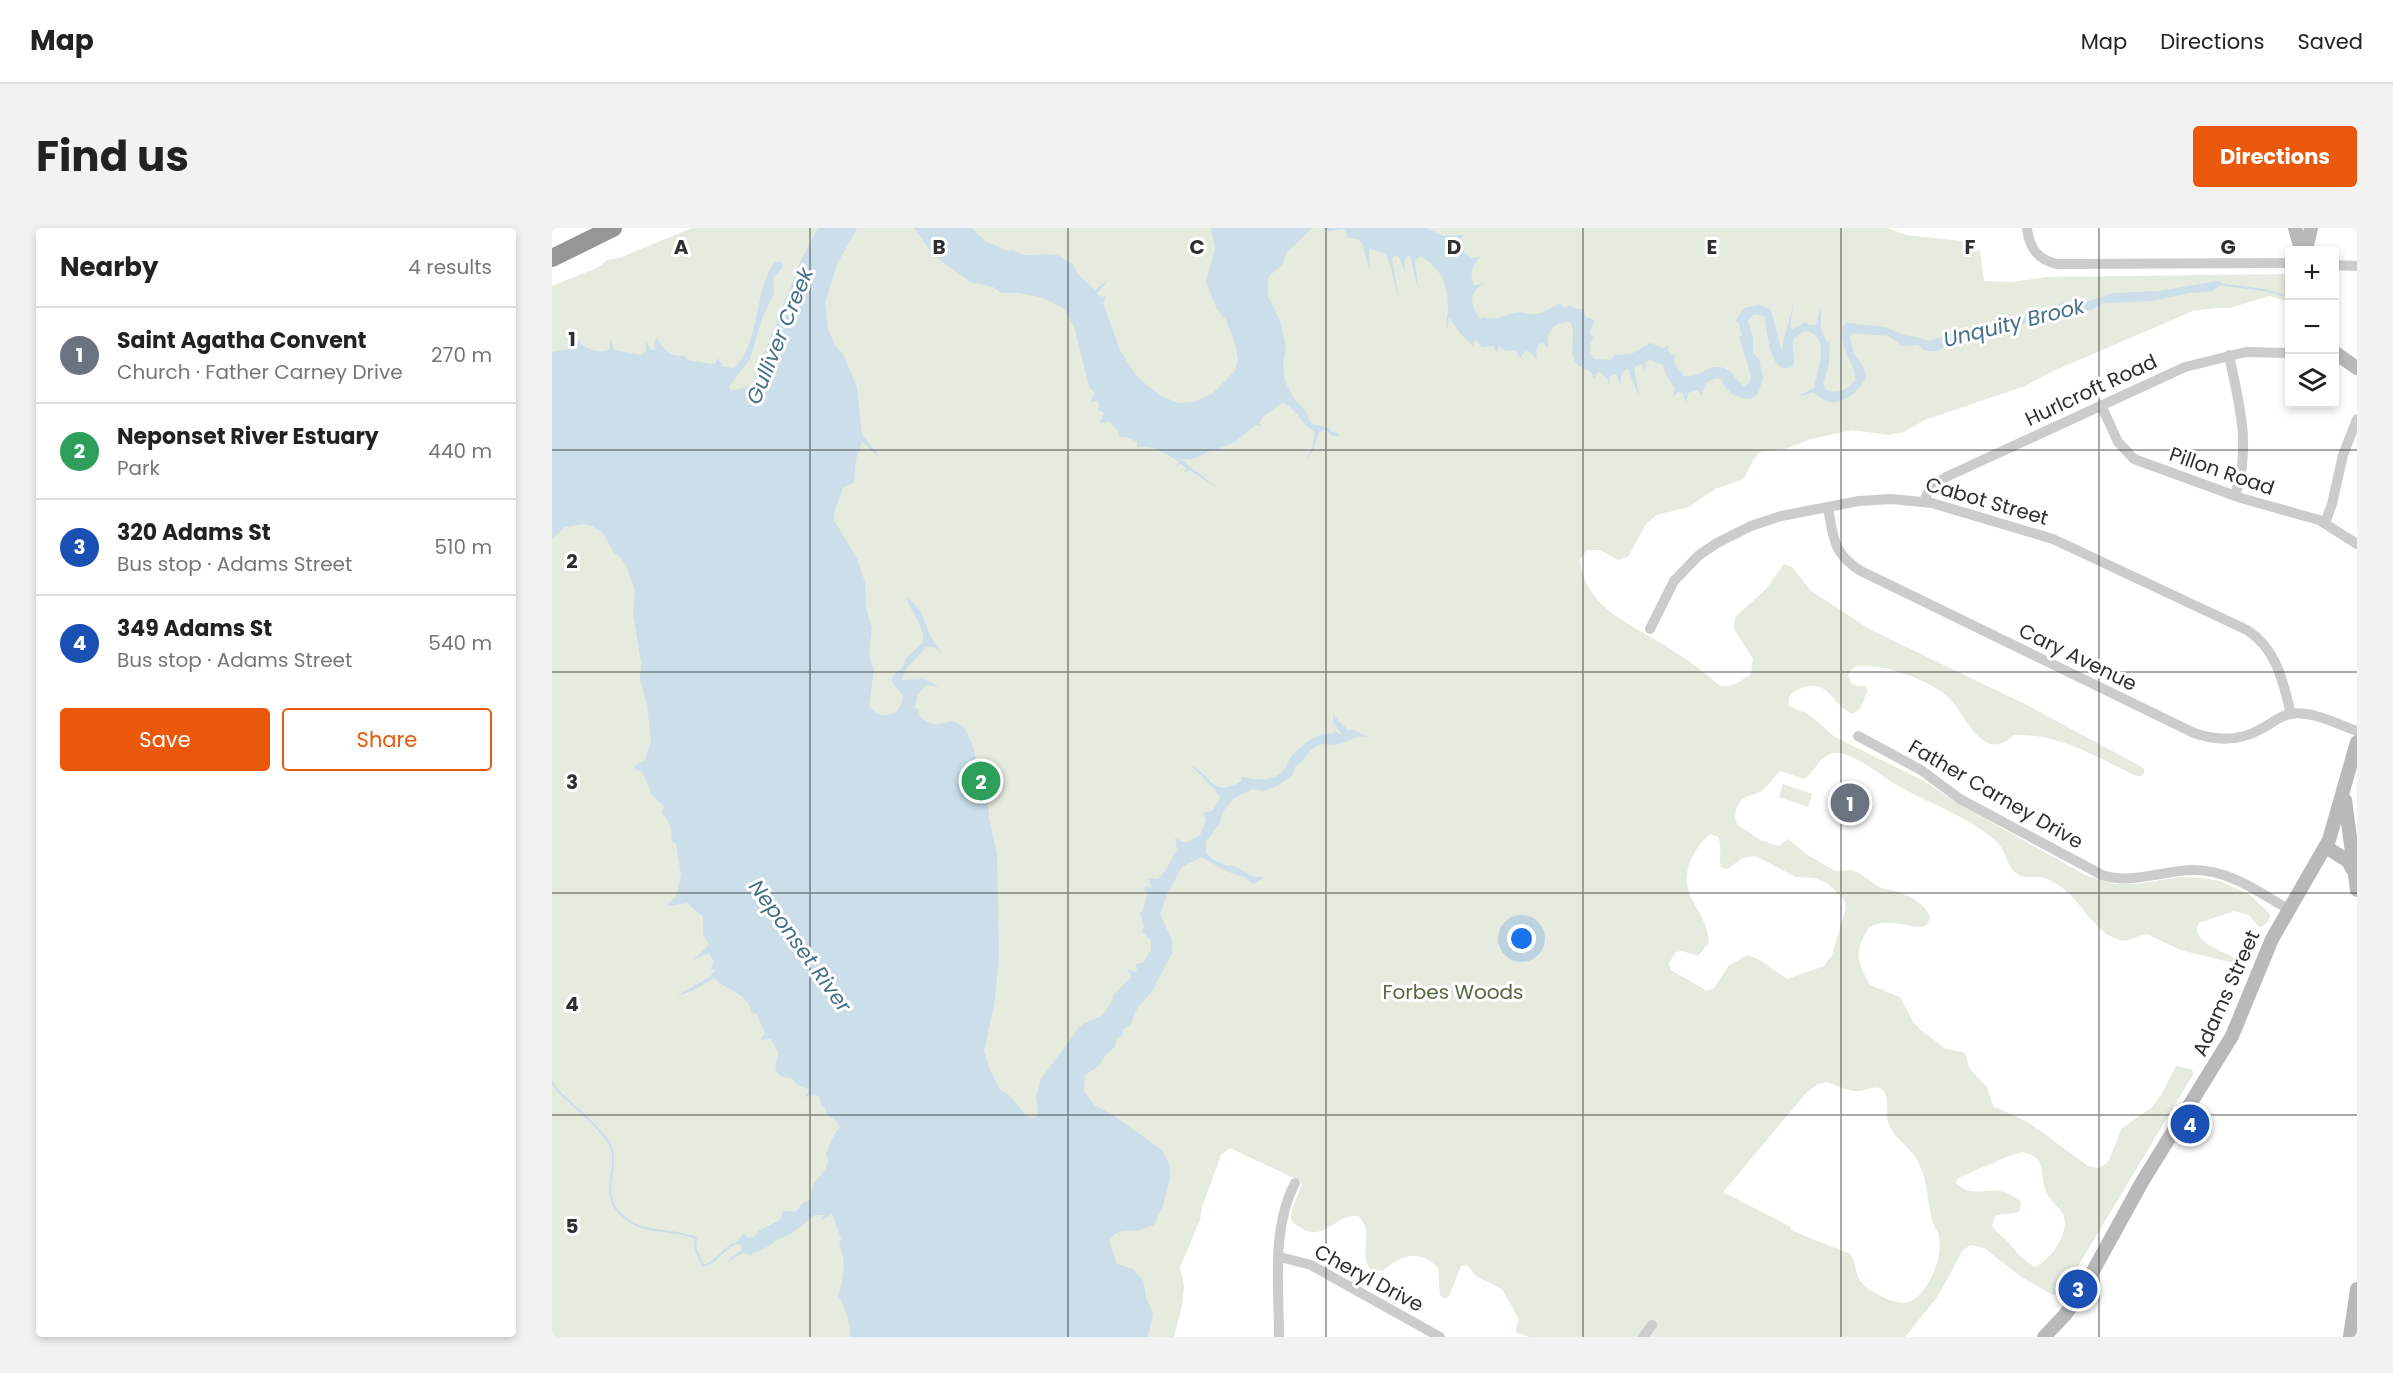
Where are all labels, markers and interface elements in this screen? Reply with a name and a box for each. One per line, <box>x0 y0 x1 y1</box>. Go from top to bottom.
text: Map <box>30 21 94 60</box>
text: Map <box>2081 27 2127 56</box>
text: Directions <box>2160 27 2264 56</box>
text: Saved <box>2297 27 2363 56</box>
button: Directions <box>2193 126 2357 187</box>
text: Find us <box>36 127 189 186</box>
text: A <box>674 233 689 261</box>
text: B <box>932 233 946 261</box>
text: C <box>1189 233 1205 261</box>
text: D <box>1447 233 1461 261</box>
text: E <box>1707 233 1717 261</box>
text: F <box>1965 233 1976 261</box>
text: G <box>2220 233 2236 261</box>
map controls <box>2285 246 2339 408</box>
button: + <box>2285 246 2339 300</box>
text: Nearby <box>60 249 158 285</box>
text: 4 results <box>408 253 492 281</box>
water label: Gulliver Creek <box>739 262 821 409</box>
water label: Unquity Brook <box>1940 291 2089 354</box>
button: − <box>2285 300 2339 354</box>
text: Saint Agatha Convent <box>117 325 367 356</box>
text: 1 <box>568 325 576 353</box>
text: 1 <box>76 341 83 369</box>
text: 270 m <box>431 341 492 369</box>
street label: Hurlcroft Road <box>2020 347 2162 433</box>
button: layers <box>2285 354 2339 408</box>
text: Church · Father Carney Drive <box>117 358 403 386</box>
text: Neponset River Estuary <box>117 421 379 452</box>
text: 2 <box>74 437 85 465</box>
text: 440 m <box>428 437 492 465</box>
street label: Pillon Road <box>2166 440 2278 502</box>
text: Park <box>117 454 160 482</box>
street label: Cabot Street <box>1922 470 2052 532</box>
text: 320 Adams St <box>117 517 271 548</box>
text: 3 <box>73 533 86 561</box>
text: 510 m <box>435 533 492 561</box>
text: 2 <box>566 547 578 575</box>
text: Bus stop · Adams Street <box>117 550 352 578</box>
text: 349 Adams St <box>117 613 272 644</box>
street label: Cary Avenue <box>2014 616 2142 698</box>
text: 4 <box>73 629 86 657</box>
text: 540 m <box>428 629 492 657</box>
text: Bus stop · Adams Street <box>117 646 352 674</box>
button: Save <box>60 708 270 771</box>
button: Share <box>282 708 492 771</box>
street label: Father Carney Drive <box>1904 733 2088 855</box>
pin: 2 <box>962 758 1000 804</box>
text: 3 <box>566 768 578 796</box>
pin: 1 <box>1830 780 1870 826</box>
water label: Neponset River <box>742 874 859 1019</box>
your location <box>1507 924 1536 953</box>
street label: Adams Street <box>2186 925 2266 1061</box>
park label: Forbes Woods <box>1382 978 1524 1006</box>
text: 4 <box>565 990 579 1018</box>
pin: 4 <box>2170 1102 2210 1146</box>
text: 5 <box>566 1212 579 1240</box>
street label: Cheryl Drive <box>1310 1238 1428 1318</box>
pin: 3 <box>2058 1266 2098 1312</box>

